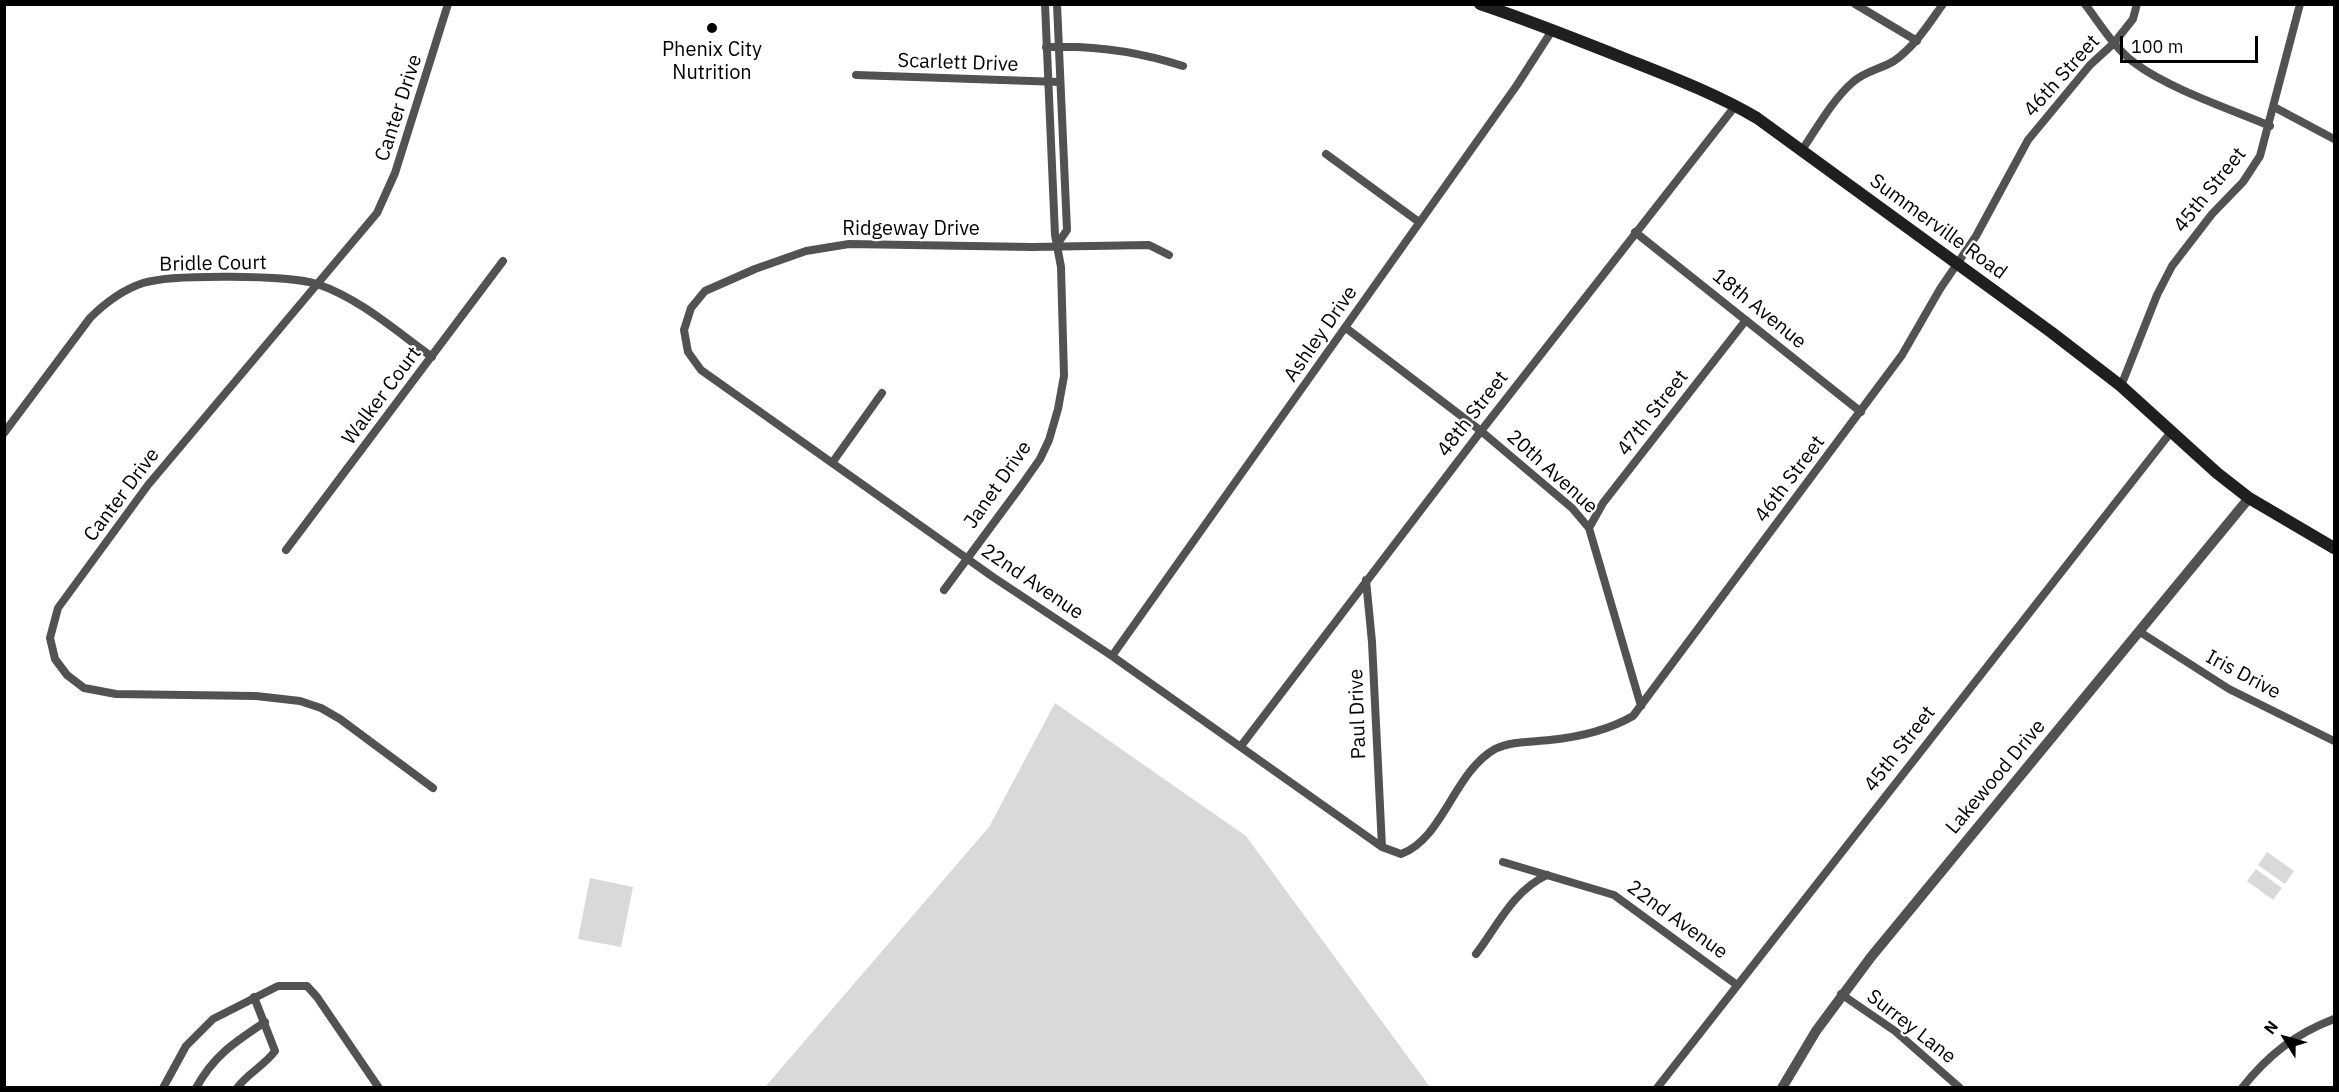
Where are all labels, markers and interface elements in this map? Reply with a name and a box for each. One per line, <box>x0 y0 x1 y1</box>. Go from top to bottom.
marker: Phenix City Nutrition <box>705 21 719 35</box>
scale bar <box>2123 24 2261 62</box>
street label: 46th Street <box>2019 30 2105 122</box>
text: 100 m <box>2131 35 2183 58</box>
place label: Phenix City Nutrition <box>662 38 762 85</box>
street label: Scarlett Drive <box>897 49 1019 77</box>
street label: Canter Drive <box>370 52 428 164</box>
street label: 45th Street <box>2169 143 2251 237</box>
street label: Summerville Road <box>1865 169 2011 285</box>
street label: Ridgeway Drive <box>842 217 980 241</box>
street label: Bridle Court <box>159 251 267 277</box>
street label: 18th Avenue <box>1707 264 1811 354</box>
street label: Ashley Drive <box>1279 282 1363 386</box>
street label: Walker Court <box>337 342 427 450</box>
street label: 47th Street <box>1612 365 1694 461</box>
street label: 48th Street <box>1432 366 1514 462</box>
street label: 20th Avenue <box>1502 425 1602 519</box>
street label: 46th Street <box>1750 431 1830 527</box>
street label: Janet Drive <box>959 437 1037 533</box>
street label: Canter Drive <box>79 444 165 546</box>
street label: 22nd Avenue <box>976 539 1088 625</box>
street label: Iris Drive <box>2202 645 2284 705</box>
street label: Paul Drive <box>1344 668 1372 760</box>
street label: 45th Street <box>1859 701 1941 797</box>
street label: Lakewood Drive <box>1941 715 2051 839</box>
street label: 22nd Avenue <box>1622 875 1732 965</box>
street label: Surrey Lane <box>1862 985 1960 1069</box>
north arrow <box>2255 1008 2315 1068</box>
text: N <box>2259 1017 2282 1038</box>

